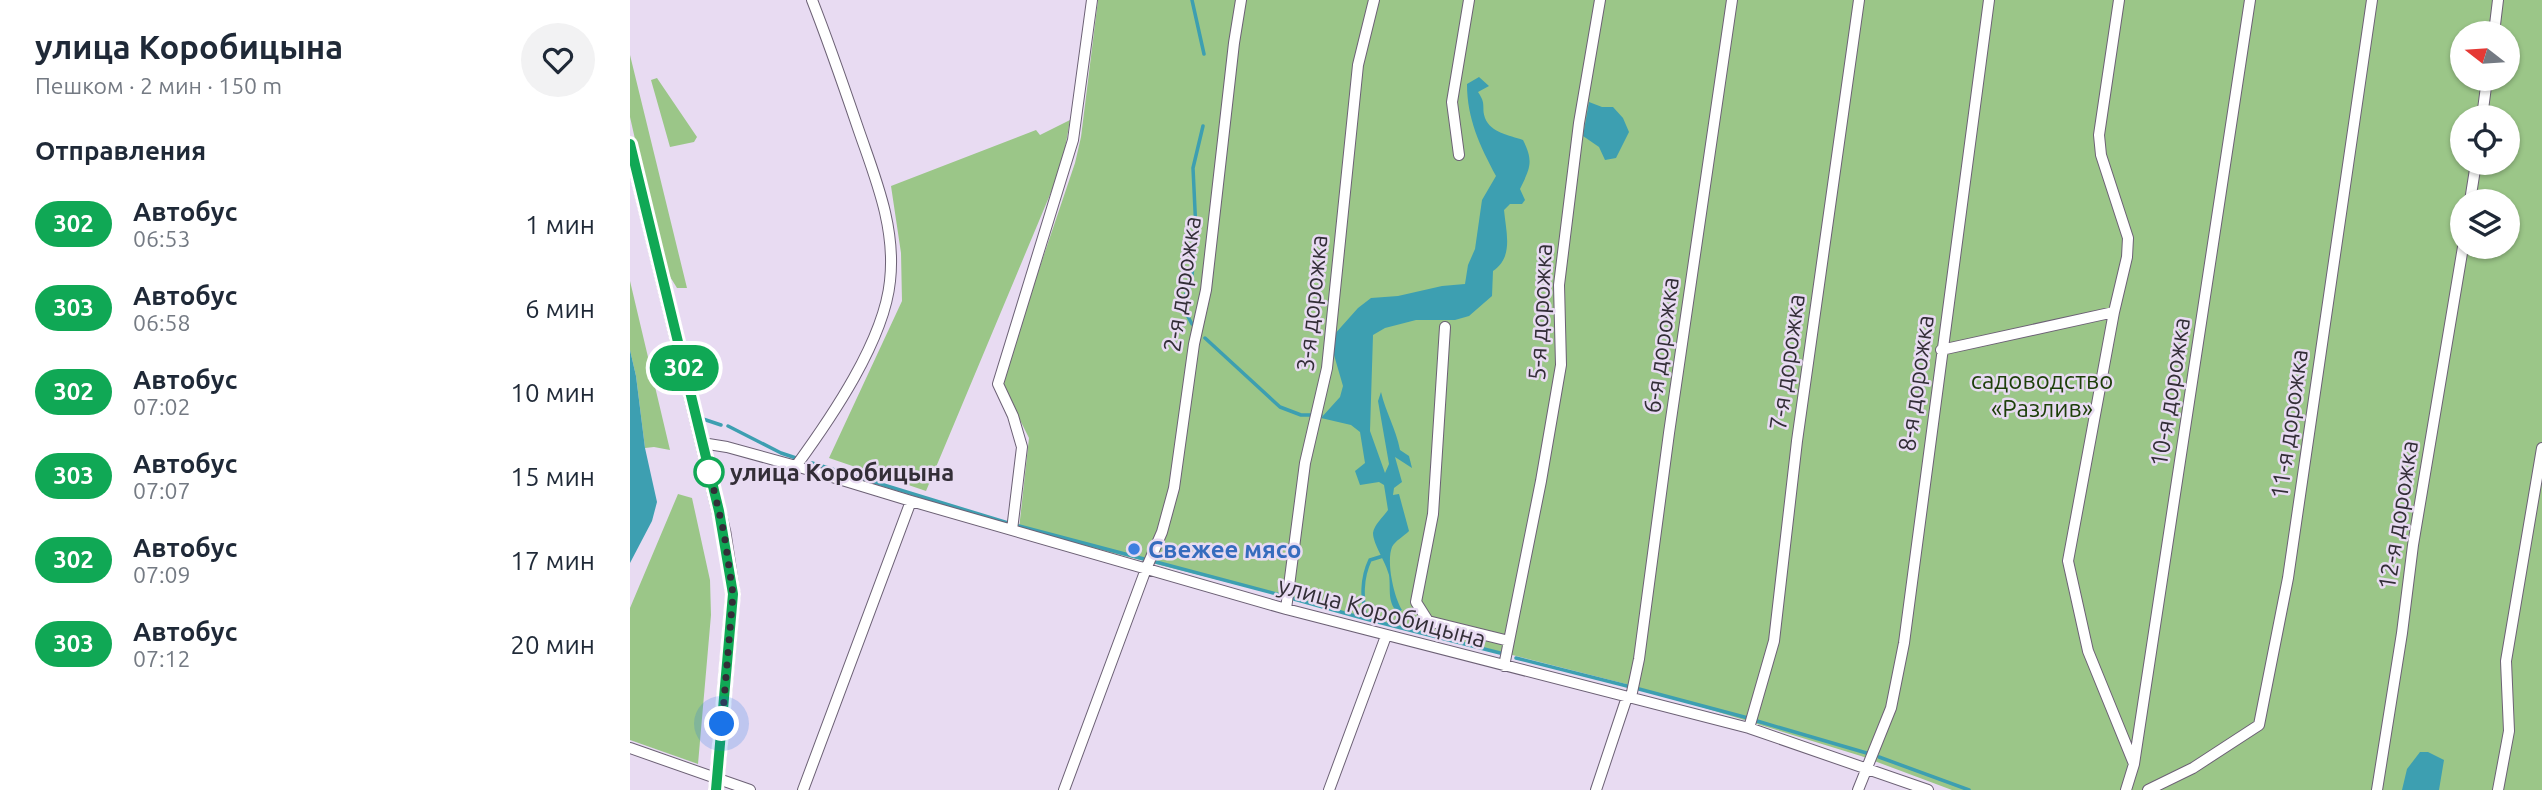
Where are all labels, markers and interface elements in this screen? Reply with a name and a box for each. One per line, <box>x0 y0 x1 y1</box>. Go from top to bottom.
north arrow <box>2450 21 2520 91</box>
map controls <box>2450 21 2520 259</box>
button: heart <box>521 23 595 97</box>
text: улица Коробицына <box>35 28 343 65</box>
text: Пешком · 2 мин · 150 m <box>35 73 282 98</box>
button: locate <box>2450 105 2520 175</box>
text: Отправления <box>35 136 206 165</box>
button: layers <box>2450 189 2520 259</box>
text: Автобус <box>133 197 237 226</box>
text: 302 <box>53 210 94 237</box>
text: 1 мин <box>525 210 595 239</box>
street label: 2-я дорожка <box>1158 214 1206 354</box>
text: 06:53 <box>133 226 191 251</box>
street label: 3-я дорожка <box>1291 233 1333 373</box>
street label: 5-я дорожка <box>1523 243 1557 381</box>
street label: 6-я дорожка <box>1638 275 1684 415</box>
text: Автобус <box>133 281 237 310</box>
street label: 7-я дорожка <box>1764 292 1810 432</box>
text: 303 <box>53 294 94 321</box>
text: 6 мин <box>525 294 595 323</box>
text: 06:58 <box>133 310 191 335</box>
street label: 8-я дорожка <box>1893 313 1939 453</box>
street label: 10-я дорожка <box>2145 315 2195 469</box>
line badge: 302 <box>644 345 724 391</box>
street label: 11-я дорожка <box>2265 347 2313 501</box>
text: 302 <box>664 354 704 381</box>
text: Автобус <box>133 365 237 394</box>
park label: садоводство «Разлив» <box>1971 367 2113 422</box>
text: 302 <box>53 378 94 405</box>
text: 10 мин <box>510 378 595 407</box>
text: 07:02 <box>133 394 191 419</box>
street label: 12-я дорожка <box>2373 438 2423 592</box>
text: Автобус <box>133 449 237 478</box>
marker: улица Коробицына <box>694 457 724 487</box>
place label: улица Коробицына <box>730 459 954 486</box>
text: 303 <box>53 462 94 489</box>
text: 15 мин <box>510 462 595 491</box>
text: 07:07 <box>133 478 191 503</box>
text: Автобус <box>133 533 237 562</box>
place label: Свежее мясо <box>1148 536 1302 563</box>
marker: Свежее мясо <box>1126 541 1142 557</box>
text: 302 <box>53 546 94 573</box>
text: 17 мин <box>510 546 595 575</box>
text: 07:09 <box>133 562 191 587</box>
street label: улица Коробицына <box>1275 571 1489 653</box>
text: Автобус <box>133 617 237 646</box>
text: 303 <box>53 630 94 657</box>
text: 20 мин <box>510 630 595 659</box>
text: 07:12 <box>133 646 191 671</box>
your location <box>704 706 739 741</box>

